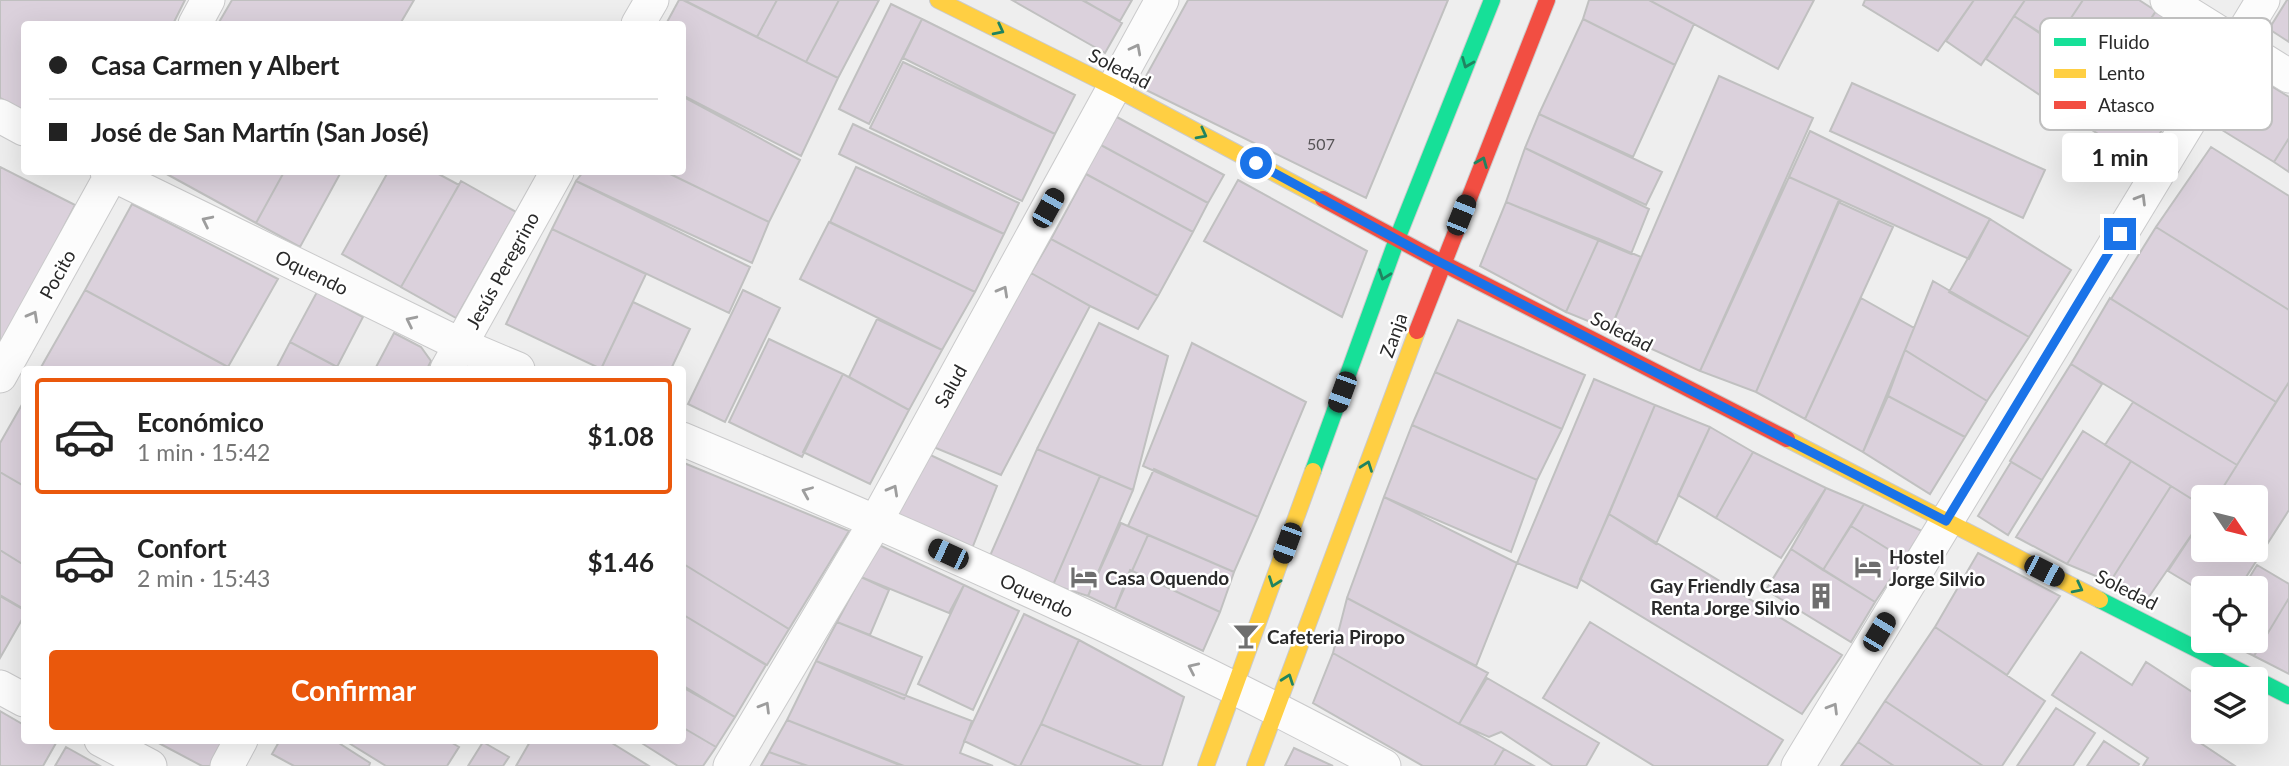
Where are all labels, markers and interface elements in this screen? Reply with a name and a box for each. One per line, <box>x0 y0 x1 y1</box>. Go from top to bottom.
legend <box>2040 18 2272 130</box>
one-way arrow <box>992 22 1004 36</box>
text: Fluido <box>2098 30 2150 53</box>
street label: Soledad <box>1085 43 1155 93</box>
one-way arrow <box>1128 43 1141 56</box>
text: Casa Carmen y Albert <box>91 49 339 81</box>
one-way arrow <box>1461 57 1475 69</box>
text: Lento <box>2098 61 2145 84</box>
text: Atasco <box>2098 93 2154 116</box>
text: José de San Martín (San José) <box>91 116 429 148</box>
one-way arrow <box>1194 126 1207 140</box>
callout: 1 min <box>2062 132 2178 182</box>
house number: 507 <box>1307 134 1335 153</box>
text: 1 min <box>2091 143 2149 171</box>
route start <box>1240 147 1272 179</box>
one-way arrow <box>1474 156 1488 168</box>
car <box>1029 185 1068 231</box>
car <box>1444 192 1479 238</box>
one-way arrow <box>2133 193 2146 206</box>
street label: Jesús Peregrino <box>460 208 544 332</box>
one-way arrow <box>202 215 214 229</box>
route end <box>2104 218 2136 250</box>
street label: Oquendo <box>272 244 352 300</box>
street label: Pocito <box>34 245 80 303</box>
one-way arrow <box>1378 269 1392 281</box>
one-way arrow <box>995 286 1008 298</box>
street label: Soledad <box>1587 306 1657 356</box>
street label: Zanja <box>1374 310 1412 360</box>
one-way arrow <box>25 311 38 324</box>
one-way arrow <box>406 315 418 329</box>
street label: Salud <box>929 361 971 411</box>
car <box>1325 369 1360 415</box>
icon: car <box>53 405 116 468</box>
text: Económico <box>137 406 264 438</box>
text: $1.08 <box>588 420 654 452</box>
text: 1 min · 15:42 <box>137 438 270 466</box>
one-way arrow <box>1358 460 1372 472</box>
one-way arrow <box>885 485 898 497</box>
north arrow <box>2191 485 2268 562</box>
map controls <box>2191 485 2268 744</box>
one-way arrow <box>802 486 815 500</box>
car <box>1270 520 1305 566</box>
icon: car <box>53 531 116 594</box>
text: Confort <box>137 532 227 564</box>
car <box>925 536 972 572</box>
place label: Hostel Jorge Silvio <box>1889 545 1985 590</box>
text: $1.46 <box>588 546 654 578</box>
hotel icon: Hostel Jorge Silvio <box>1853 552 1883 582</box>
car <box>2021 552 2068 590</box>
hotel icon: Casa Oquendo <box>1069 562 1099 592</box>
text: 2 min · 15:43 <box>137 564 270 592</box>
street label: Soledad <box>2092 564 2162 614</box>
place label: Casa Oquendo <box>1105 566 1229 589</box>
street label: Oquendo <box>997 568 1077 622</box>
place label: Gay Friendly Casa Renta Jorge Silvio <box>1650 574 1800 619</box>
one-way arrow <box>1268 575 1282 587</box>
button: locate <box>2191 576 2268 653</box>
one-way arrow <box>2071 580 2083 594</box>
building icon: Gay Friendly Casa Renta Jorge Silvio <box>1806 581 1836 611</box>
car <box>1860 609 1899 655</box>
bar icon: Cafeteria Piropo <box>1231 621 1261 651</box>
place label: Cafeteria Piropo <box>1267 625 1405 648</box>
button: Confirmar <box>49 650 658 730</box>
one-way arrow <box>1188 662 1200 676</box>
button: layers <box>2191 667 2268 744</box>
one-way arrow <box>1279 674 1293 686</box>
one-way arrow <box>757 702 770 715</box>
one-way arrow <box>1825 702 1838 715</box>

